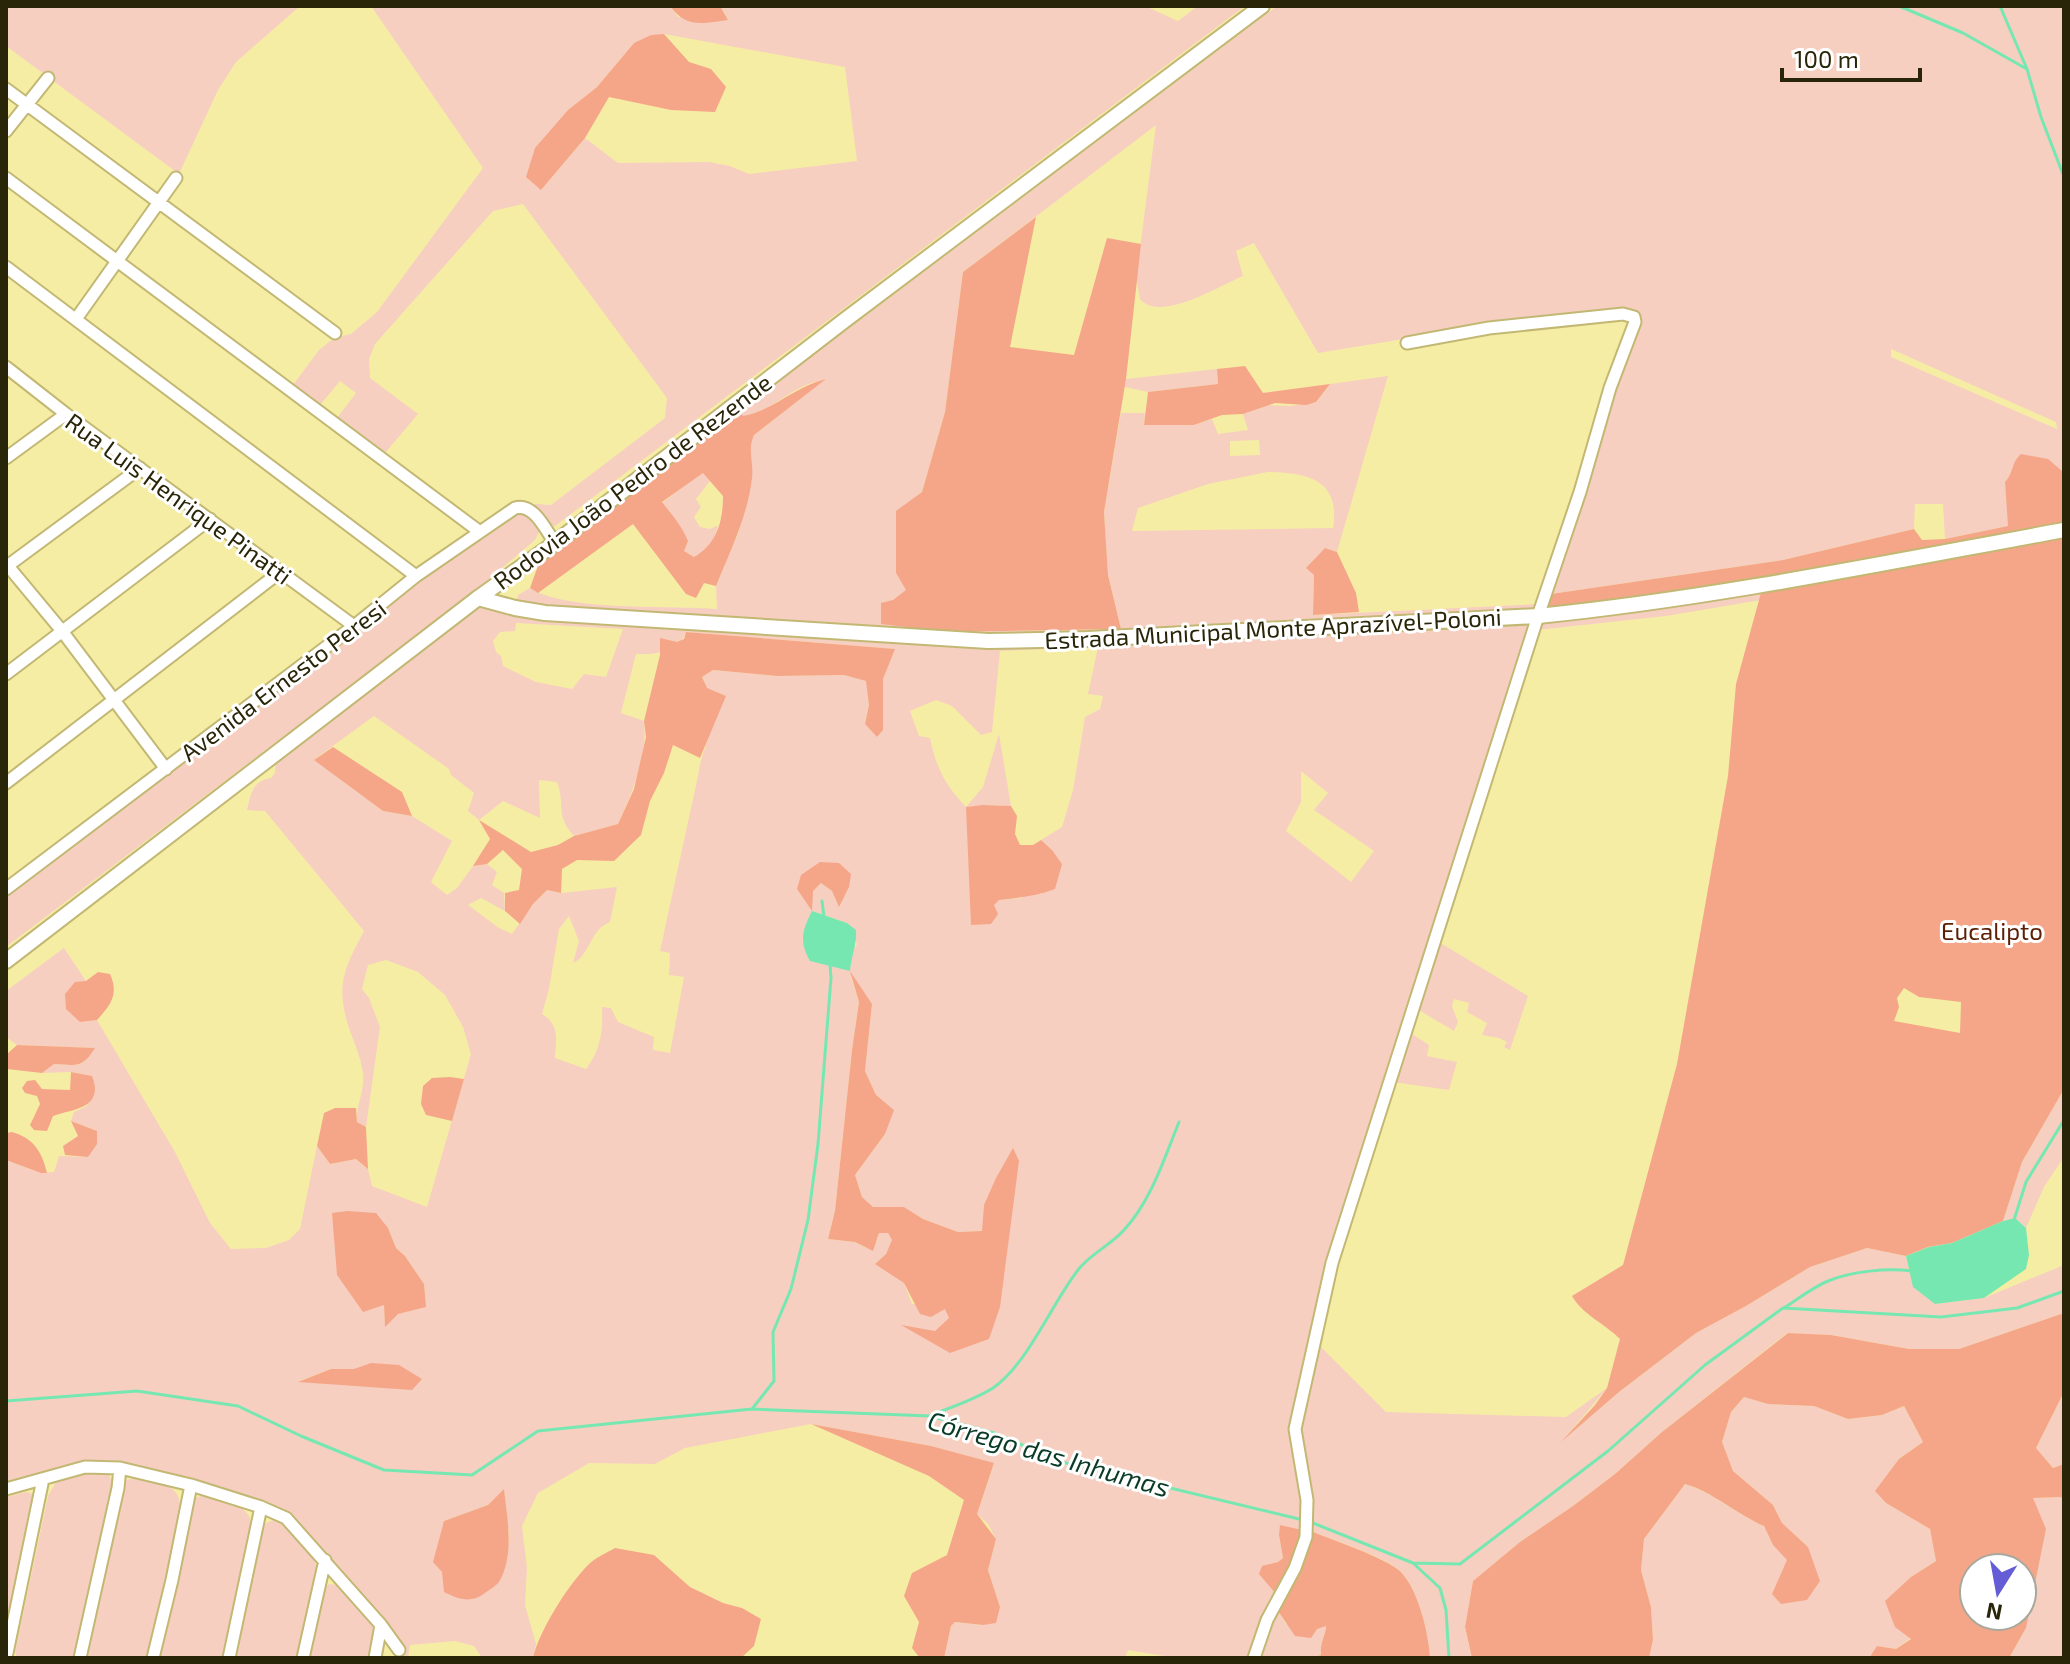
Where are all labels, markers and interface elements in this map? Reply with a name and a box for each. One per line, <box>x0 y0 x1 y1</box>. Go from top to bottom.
scale bar <box>1782 32 1920 82</box>
text: 100 m <box>1794 44 1859 73</box>
street label: Rodovia João Pedro de Rezende <box>487 367 777 595</box>
street label: Rua Luis Henrique Pinatti <box>60 406 298 590</box>
street label: Avenida Ernesto Peresi <box>175 593 391 767</box>
street label: Estrada Municipal Monte Aprazível-Poloni <box>1044 602 1502 654</box>
park label: Eucalipto <box>1941 916 2043 945</box>
water label: Córrego das Inhumas <box>925 1404 1173 1502</box>
north arrow <box>1958 1552 2038 1632</box>
text: N <box>1984 1598 2004 1627</box>

